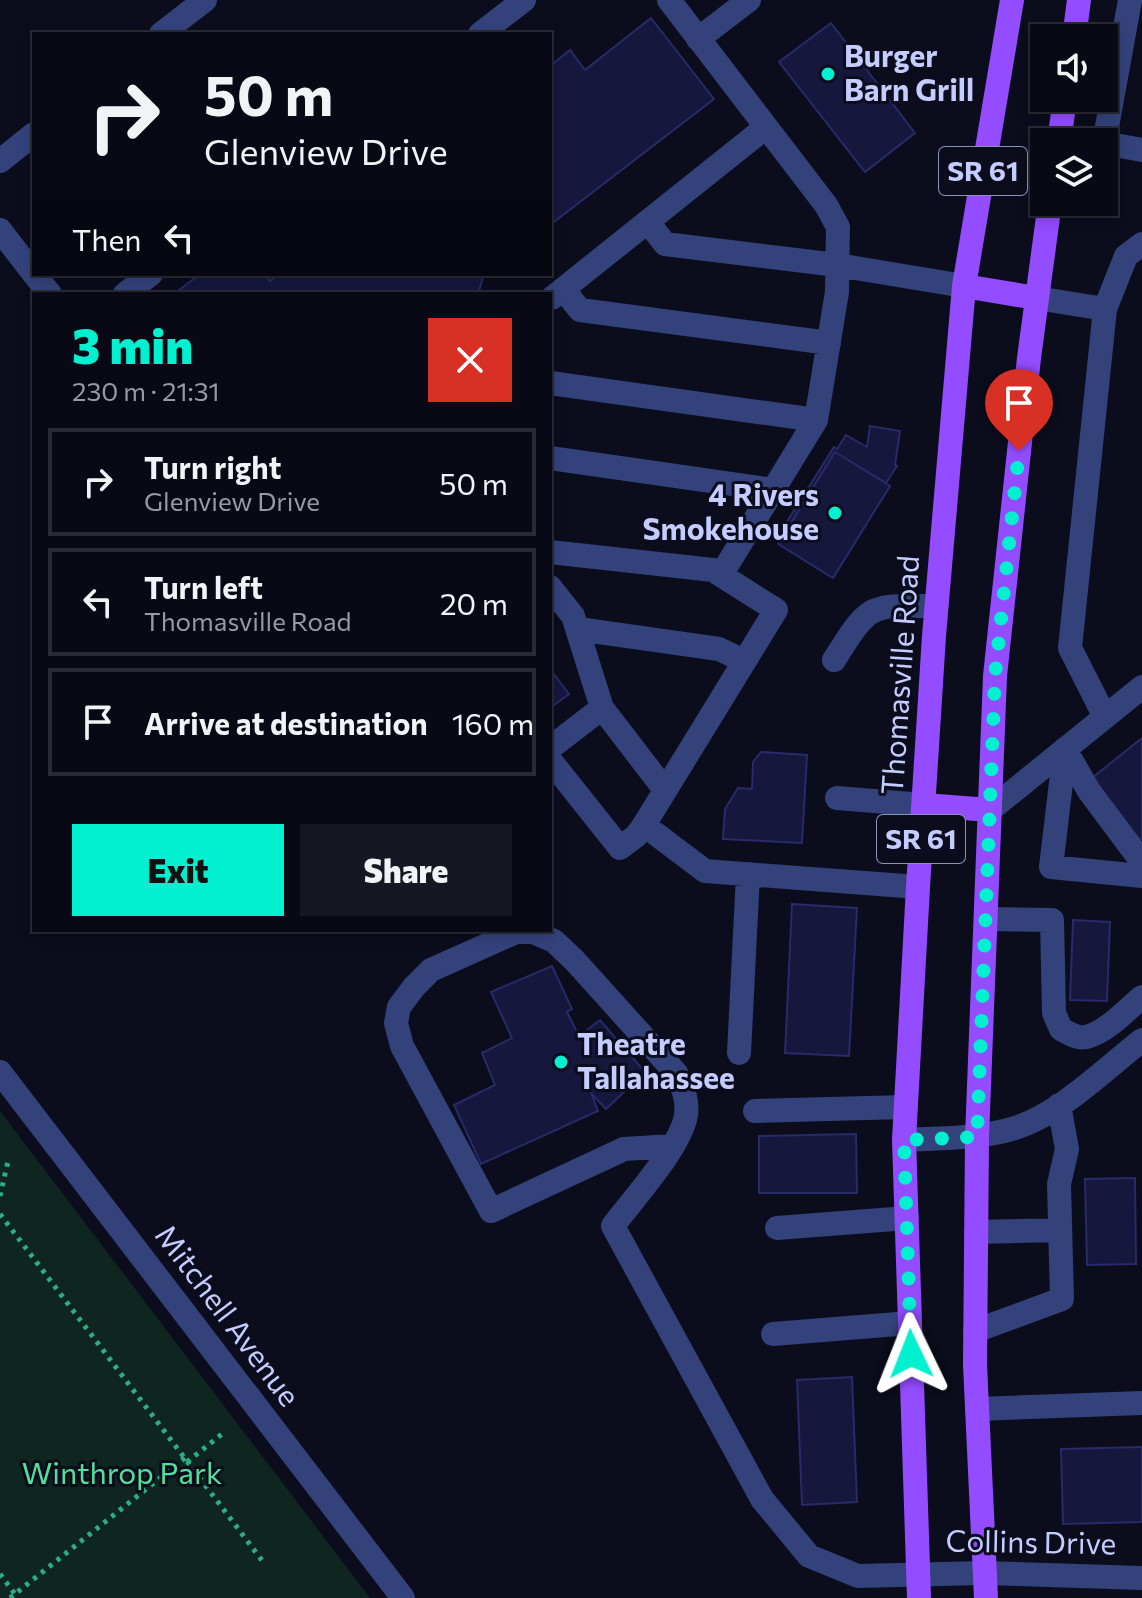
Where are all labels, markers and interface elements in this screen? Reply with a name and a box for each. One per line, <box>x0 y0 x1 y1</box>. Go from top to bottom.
map controls <box>1030 24 1118 216</box>
button: sound <box>1030 24 1118 112</box>
place label: Burger Barn Grill <box>844 36 974 107</box>
text: 50 m <box>204 59 333 128</box>
icon: right <box>72 64 176 168</box>
marker: Burger Barn Grill <box>819 65 837 83</box>
text: Glenview Drive <box>204 128 448 172</box>
button: layers <box>1030 128 1118 216</box>
road number: SR 61 <box>939 147 1027 195</box>
icon: left <box>157 216 201 260</box>
text: Then <box>72 220 141 257</box>
text: 3 min <box>72 315 193 374</box>
button: close <box>428 318 512 402</box>
pin <box>985 369 1053 451</box>
text: 230 m · 21:31 <box>72 375 220 406</box>
icon: arrive <box>997 381 1041 425</box>
text: Turn right <box>144 448 281 485</box>
icon: right <box>76 460 120 504</box>
text: 50 m <box>439 464 508 501</box>
place label: 4 Rivers Smokehouse <box>642 475 819 546</box>
text: Glenview Drive <box>144 485 320 516</box>
marker: 4 Rivers Smokehouse <box>826 504 844 522</box>
street label: Thomasville Road <box>872 554 925 796</box>
text: Turn left <box>144 568 263 605</box>
icon: left <box>76 580 120 624</box>
text: 20 m <box>440 584 508 621</box>
text: Thomasville Road <box>144 605 352 636</box>
icon: arrive <box>76 700 120 744</box>
text: Arrive at destination <box>144 704 428 741</box>
text: 160 m <box>452 704 534 741</box>
road number: SR 61 <box>877 815 965 863</box>
button: Exit <box>72 824 284 916</box>
button: Share <box>300 824 512 916</box>
place label: Theatre Tallahassee <box>577 1024 735 1095</box>
marker: Theatre Tallahassee <box>552 1053 570 1071</box>
street label: Mitchell Avenue <box>149 1217 309 1412</box>
position arrow <box>869 1312 953 1396</box>
park label: Winthrop Park <box>22 1453 222 1490</box>
street label: Collins Drive <box>945 1521 1117 1560</box>

